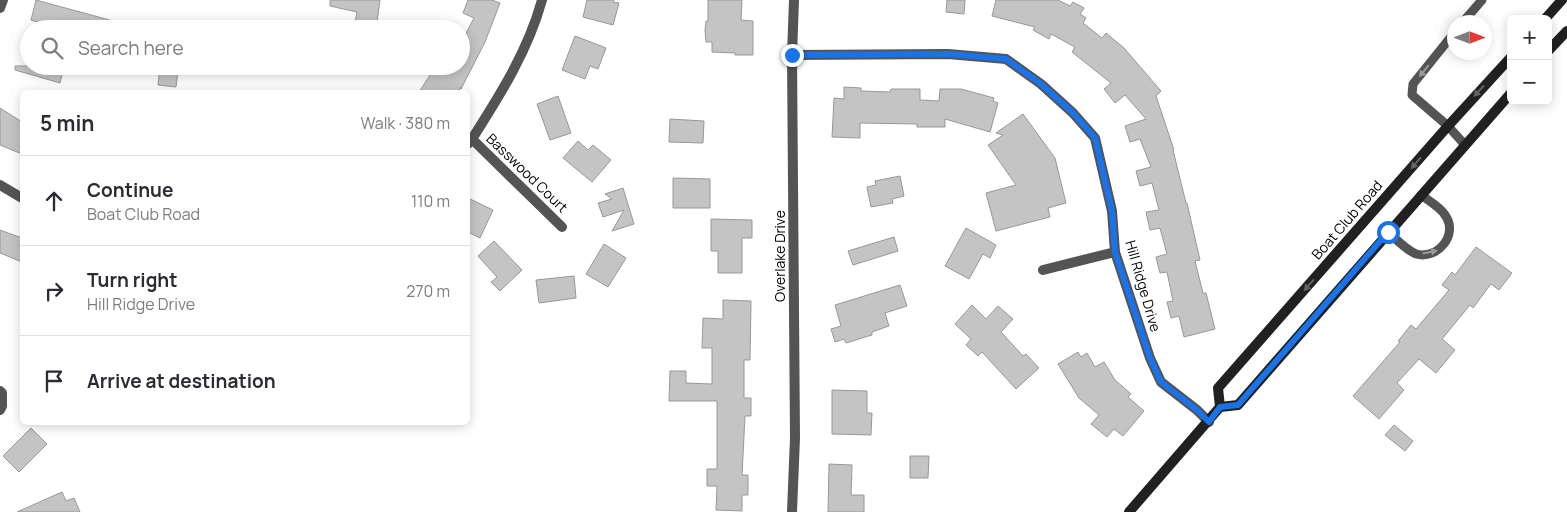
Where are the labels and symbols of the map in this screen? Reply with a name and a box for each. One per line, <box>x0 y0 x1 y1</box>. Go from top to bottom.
north arrow <box>1447 15 1492 60</box>
route end <box>781 44 804 67</box>
one-way arrow <box>1418 64 1429 77</box>
one-way arrow <box>1473 85 1485 97</box>
street label: Basswood Court <box>483 129 572 217</box>
one-way arrow <box>1410 156 1421 169</box>
street label: Boat Club Road <box>1307 176 1386 263</box>
street label: Overlake Drive <box>770 210 789 302</box>
route start <box>1377 221 1400 244</box>
street label: Hill Ridge Drive <box>1121 238 1166 334</box>
one-way arrow <box>1422 248 1437 256</box>
one-way arrow <box>1303 278 1314 291</box>

